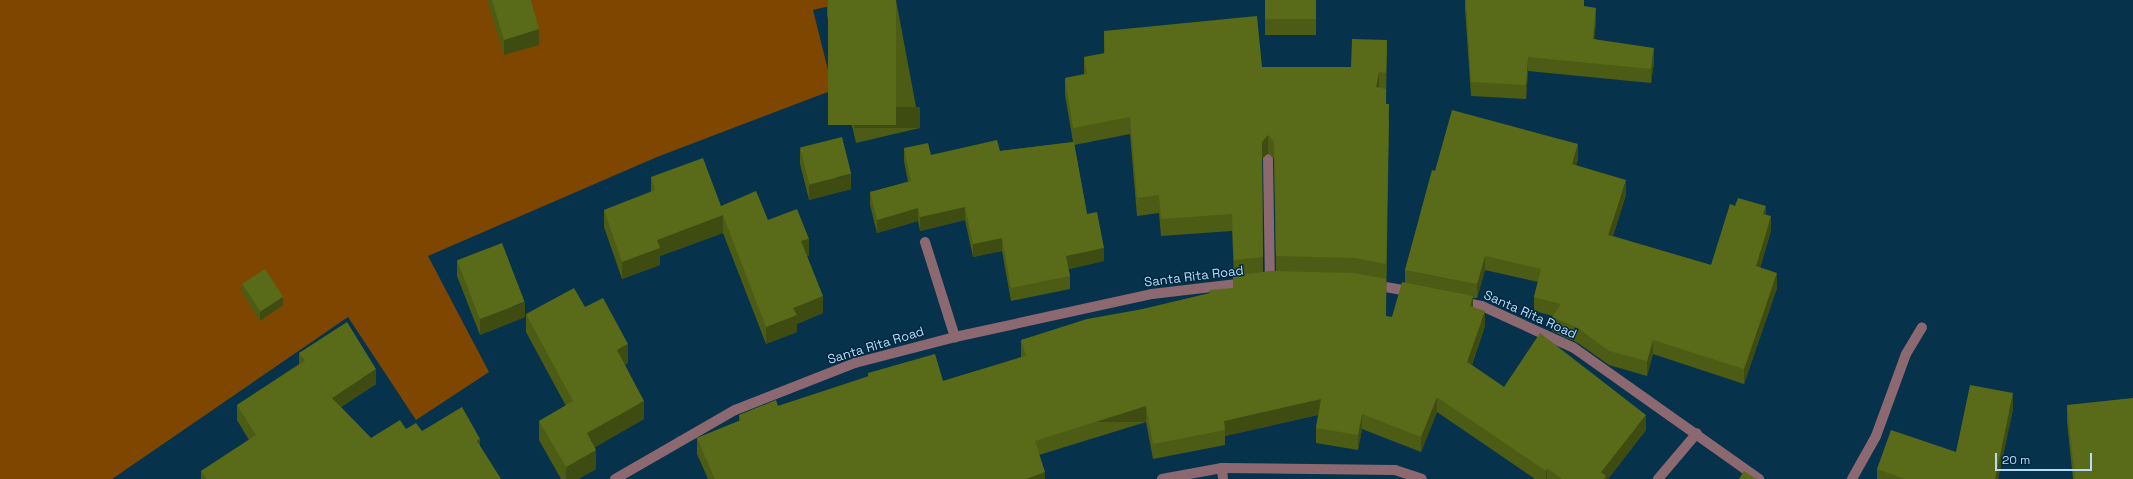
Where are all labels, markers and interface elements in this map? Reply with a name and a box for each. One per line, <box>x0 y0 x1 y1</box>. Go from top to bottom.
street label: Santa Rita Road <box>1143 263 1245 291</box>
street label: Santa Rita Road <box>1481 288 1579 342</box>
street label: Santa Rita Road <box>826 324 926 368</box>
scale bar <box>1997 445 2094 471</box>
text: 20 m <box>2002 452 2030 468</box>

